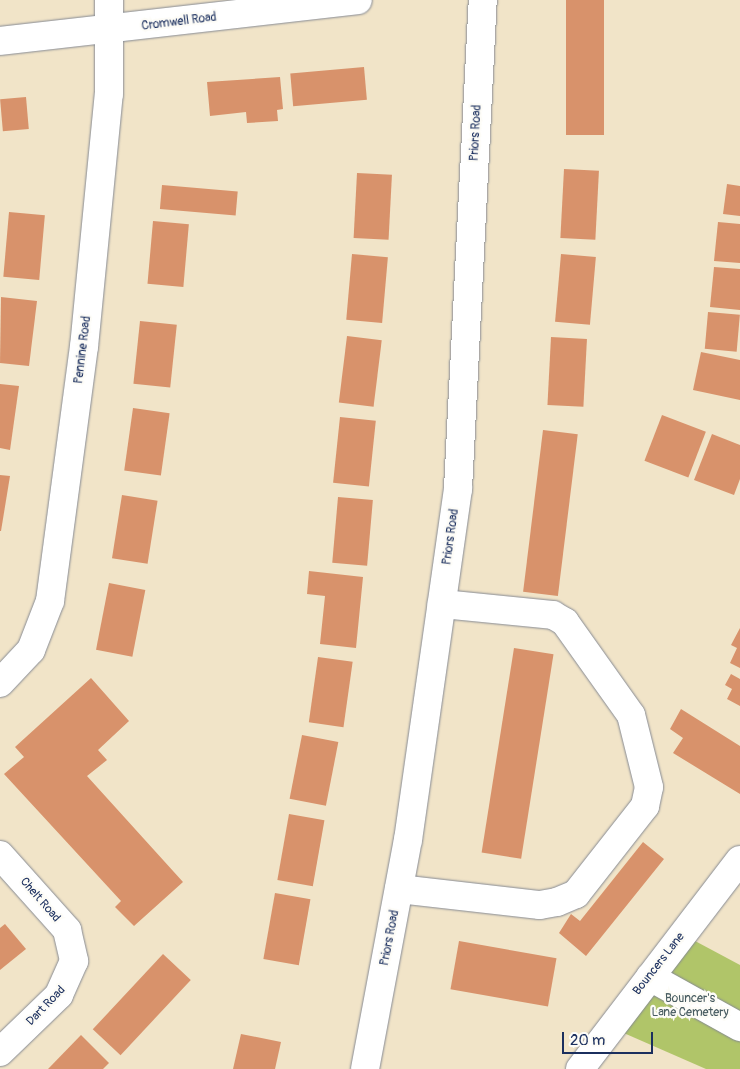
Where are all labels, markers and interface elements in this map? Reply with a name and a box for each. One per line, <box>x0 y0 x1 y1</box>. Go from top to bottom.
street label: Cromwell Road <box>141 10 217 34</box>
street label: Priors Road <box>467 104 485 162</box>
street label: Pennine Road <box>72 315 94 385</box>
street label: Priors Road <box>440 508 462 566</box>
street label: Chelt Road <box>17 875 63 925</box>
street label: Priors Road <box>378 909 402 967</box>
street label: Bouncers Lane <box>630 930 688 998</box>
street label: Dart Road <box>24 983 68 1029</box>
park label: Bouncer's Lane Cemetery <box>651 992 729 1020</box>
scale bar <box>565 1022 656 1054</box>
text: 20 m <box>570 1031 605 1050</box>

